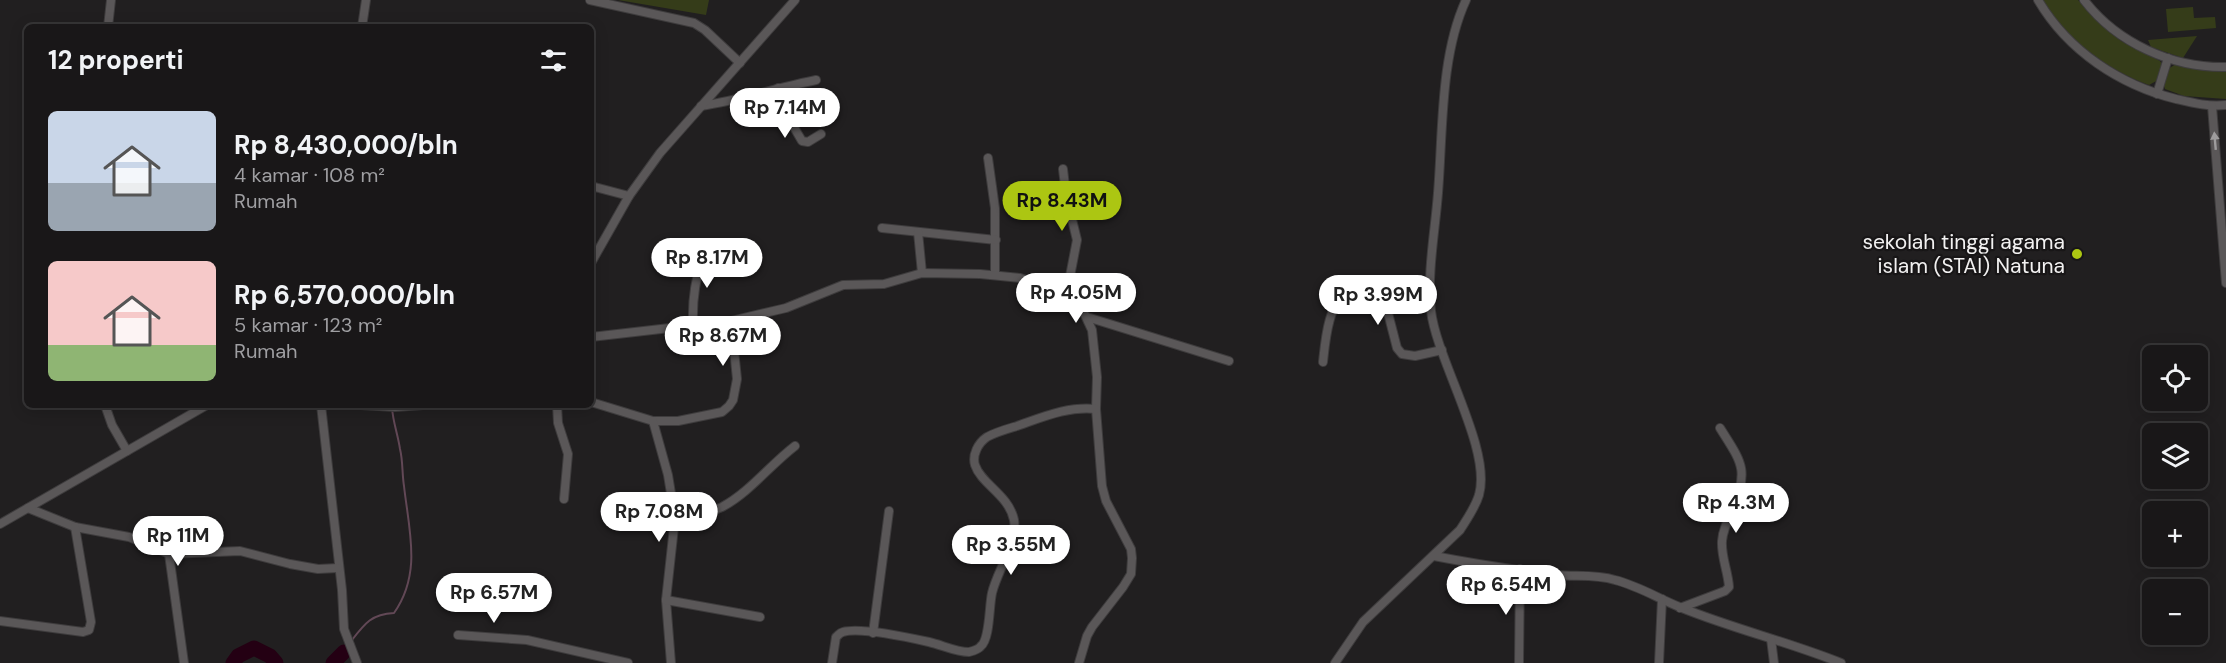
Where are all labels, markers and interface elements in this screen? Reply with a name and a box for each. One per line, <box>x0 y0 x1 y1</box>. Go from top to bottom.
text: 12 properti <box>48 43 184 77</box>
icon: filters <box>537 44 570 77</box>
pin: Rp 7.14M <box>723 88 847 139</box>
text: Rp 7.14M <box>744 94 826 120</box>
text: Rp 8,430,000/bln <box>234 128 458 162</box>
one-way arrow <box>2210 132 2219 151</box>
icon: home <box>96 135 168 207</box>
text: 4 kamar · 108 m² <box>234 162 385 188</box>
pin: Rp 8.43M <box>1000 181 1124 232</box>
text: Rp 8.43M <box>1017 187 1107 213</box>
text: Rumah <box>234 188 298 214</box>
place label: sekolah tinggi agama islam (STAI) Natuna <box>1862 228 2065 280</box>
pin: Rp 8.17M <box>645 238 769 289</box>
text: Rp 8.17M <box>665 244 749 270</box>
marker: sekolah tinggi agama islam (STAI) Natuna <box>2070 247 2084 261</box>
pin: Rp 4.05M <box>1014 273 1138 324</box>
pin: Rp 3.99M <box>1316 275 1440 326</box>
text: Rp 6,570,000/bln <box>234 278 455 312</box>
text: Rp 4.05M <box>1030 279 1122 305</box>
text: Rp 3.99M <box>1333 281 1423 307</box>
icon: home <box>96 285 168 357</box>
text: 5 kamar · 123 m² <box>234 312 382 338</box>
pin: Rp 8.67M <box>661 316 785 367</box>
text: Rp 8.67M <box>679 322 767 348</box>
text: Rumah <box>234 338 298 364</box>
map controls <box>2142 345 2208 645</box>
button: locate <box>2142 345 2208 411</box>
button: layers <box>2142 423 2208 489</box>
pin: Rp 4.3M <box>1681 483 1791 534</box>
text: Rp 4.3M <box>1697 489 1775 515</box>
pin: Rp 7.08M <box>597 492 721 543</box>
text: Rp 7.08M <box>615 498 703 524</box>
button: + <box>2142 501 2208 567</box>
pin: Rp 11M <box>129 516 227 567</box>
text: Rp 11M <box>147 522 209 548</box>
pin: Rp 3.55M <box>949 525 1073 576</box>
text: Rp 3.55M <box>966 531 1056 557</box>
pin: Rp 6.54M <box>1444 565 1568 616</box>
text: Rp 6.54M <box>1461 571 1551 597</box>
pin: Rp 6.57M <box>432 573 556 624</box>
text: Rp 6.57M <box>450 579 538 605</box>
button: − <box>2142 579 2208 645</box>

